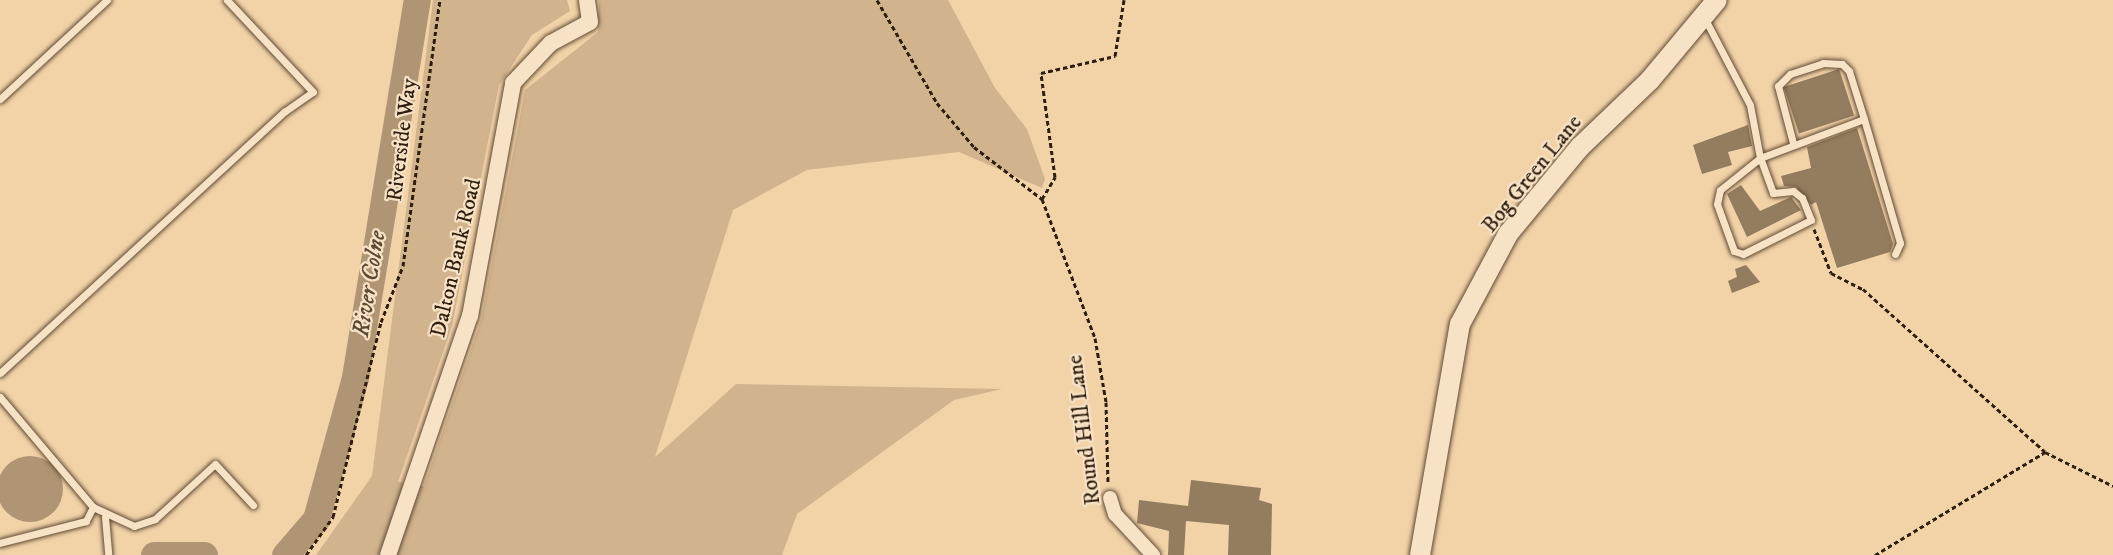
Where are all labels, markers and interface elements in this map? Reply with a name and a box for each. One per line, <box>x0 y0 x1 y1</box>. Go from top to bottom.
street label: Riverside Way <box>381 77 423 203</box>
street label: Bog Green Lane <box>1477 110 1587 238</box>
street label: Dalton Bank Road <box>425 176 487 340</box>
water label: River Colne <box>347 229 393 339</box>
street label: Round Hill Lane <box>1062 354 1106 506</box>

